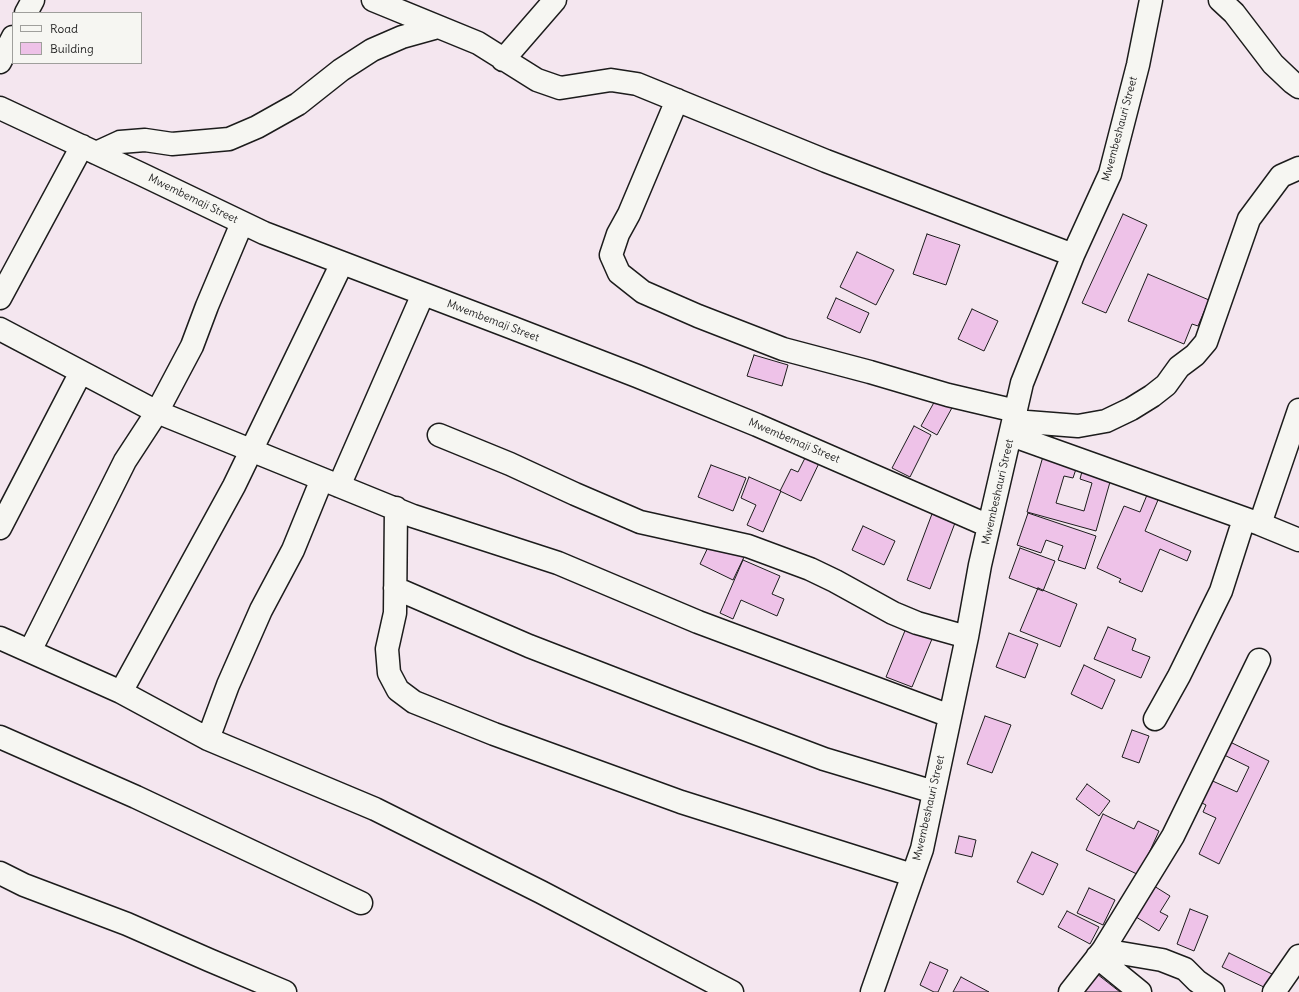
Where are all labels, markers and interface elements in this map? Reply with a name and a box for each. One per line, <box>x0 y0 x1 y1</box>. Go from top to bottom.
legend <box>12 12 142 64</box>
text: Road <box>50 21 78 36</box>
text: Building <box>50 41 94 56</box>
street label: Mwembeshauri Street <box>1100 75 1140 183</box>
street label: Mwembemaji Street <box>146 172 240 226</box>
street label: Mwembemaji Street <box>445 297 541 345</box>
street label: Mwembemaji Street <box>746 416 842 466</box>
street label: Mwembeshauri Street <box>979 438 1017 546</box>
street label: Mwembeshauri Street <box>910 754 948 862</box>

